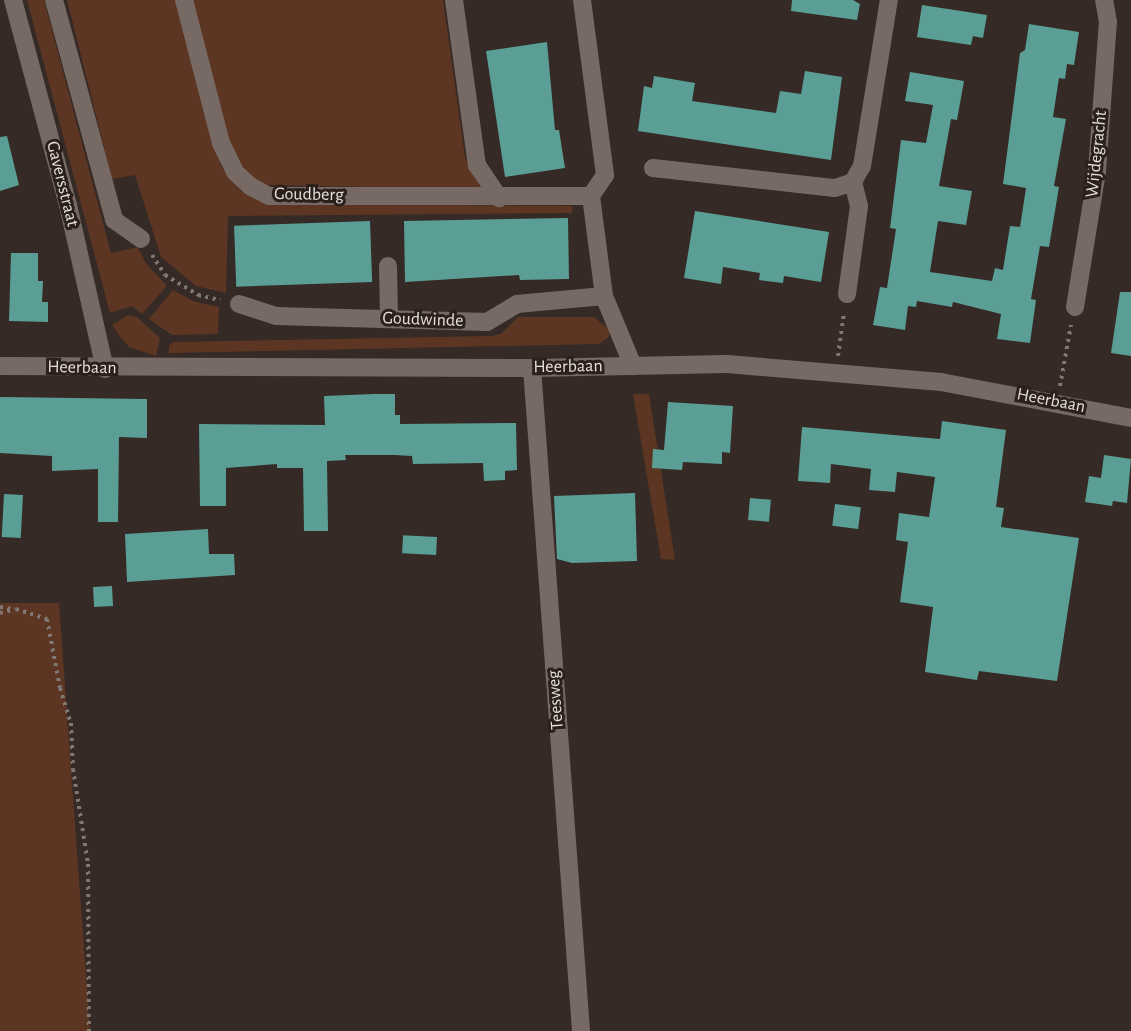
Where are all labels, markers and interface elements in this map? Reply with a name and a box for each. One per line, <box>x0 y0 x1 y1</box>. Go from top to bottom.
street label: Wijdegracht <box>1082 109 1112 199</box>
street label: Gaversstraat <box>41 139 83 229</box>
street label: Goudberg <box>274 184 344 206</box>
street label: Goudwinde <box>382 308 464 332</box>
street label: Heerbaan <box>533 356 603 378</box>
street label: Heerbaan <box>47 357 117 379</box>
street label: Heerbaan <box>1015 384 1087 418</box>
street label: Teesweg <box>543 669 569 731</box>

